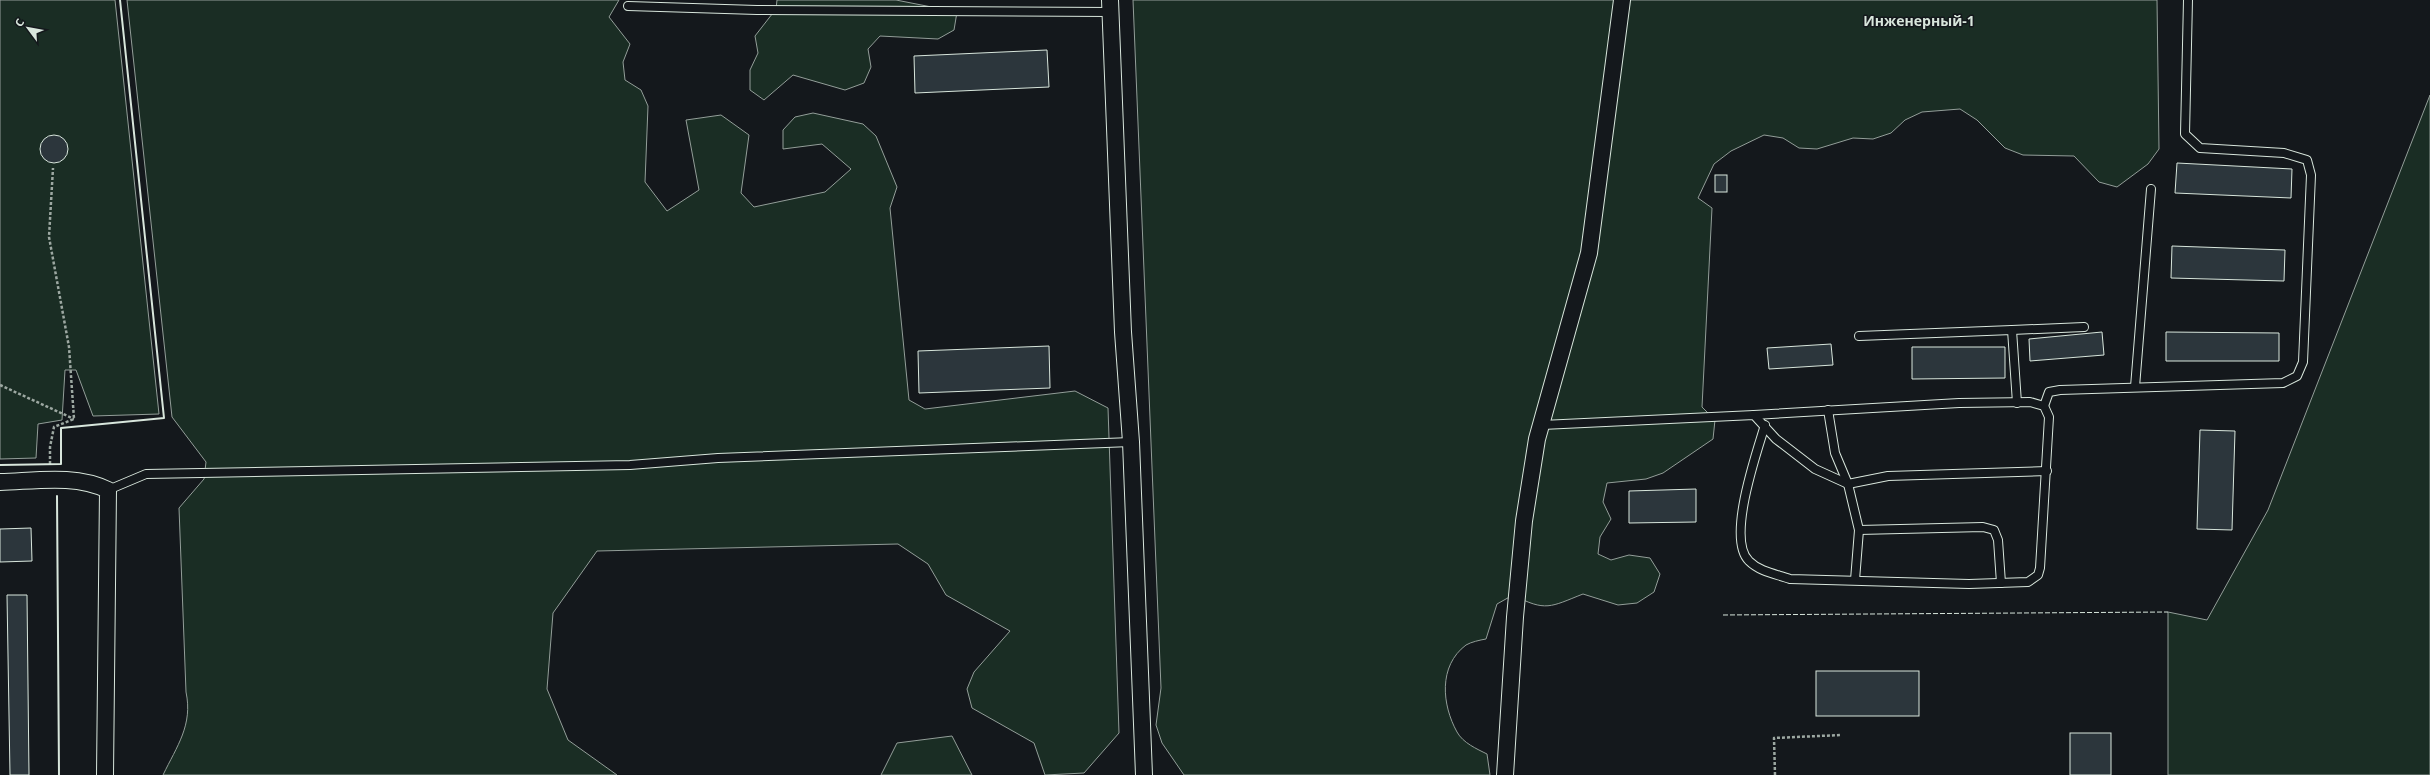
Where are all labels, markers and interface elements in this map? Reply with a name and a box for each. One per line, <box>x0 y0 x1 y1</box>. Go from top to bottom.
north arrow <box>8 8 48 48</box>
district label: Инженерный-1 <box>1863 11 1975 30</box>
text: С <box>11 15 27 29</box>

